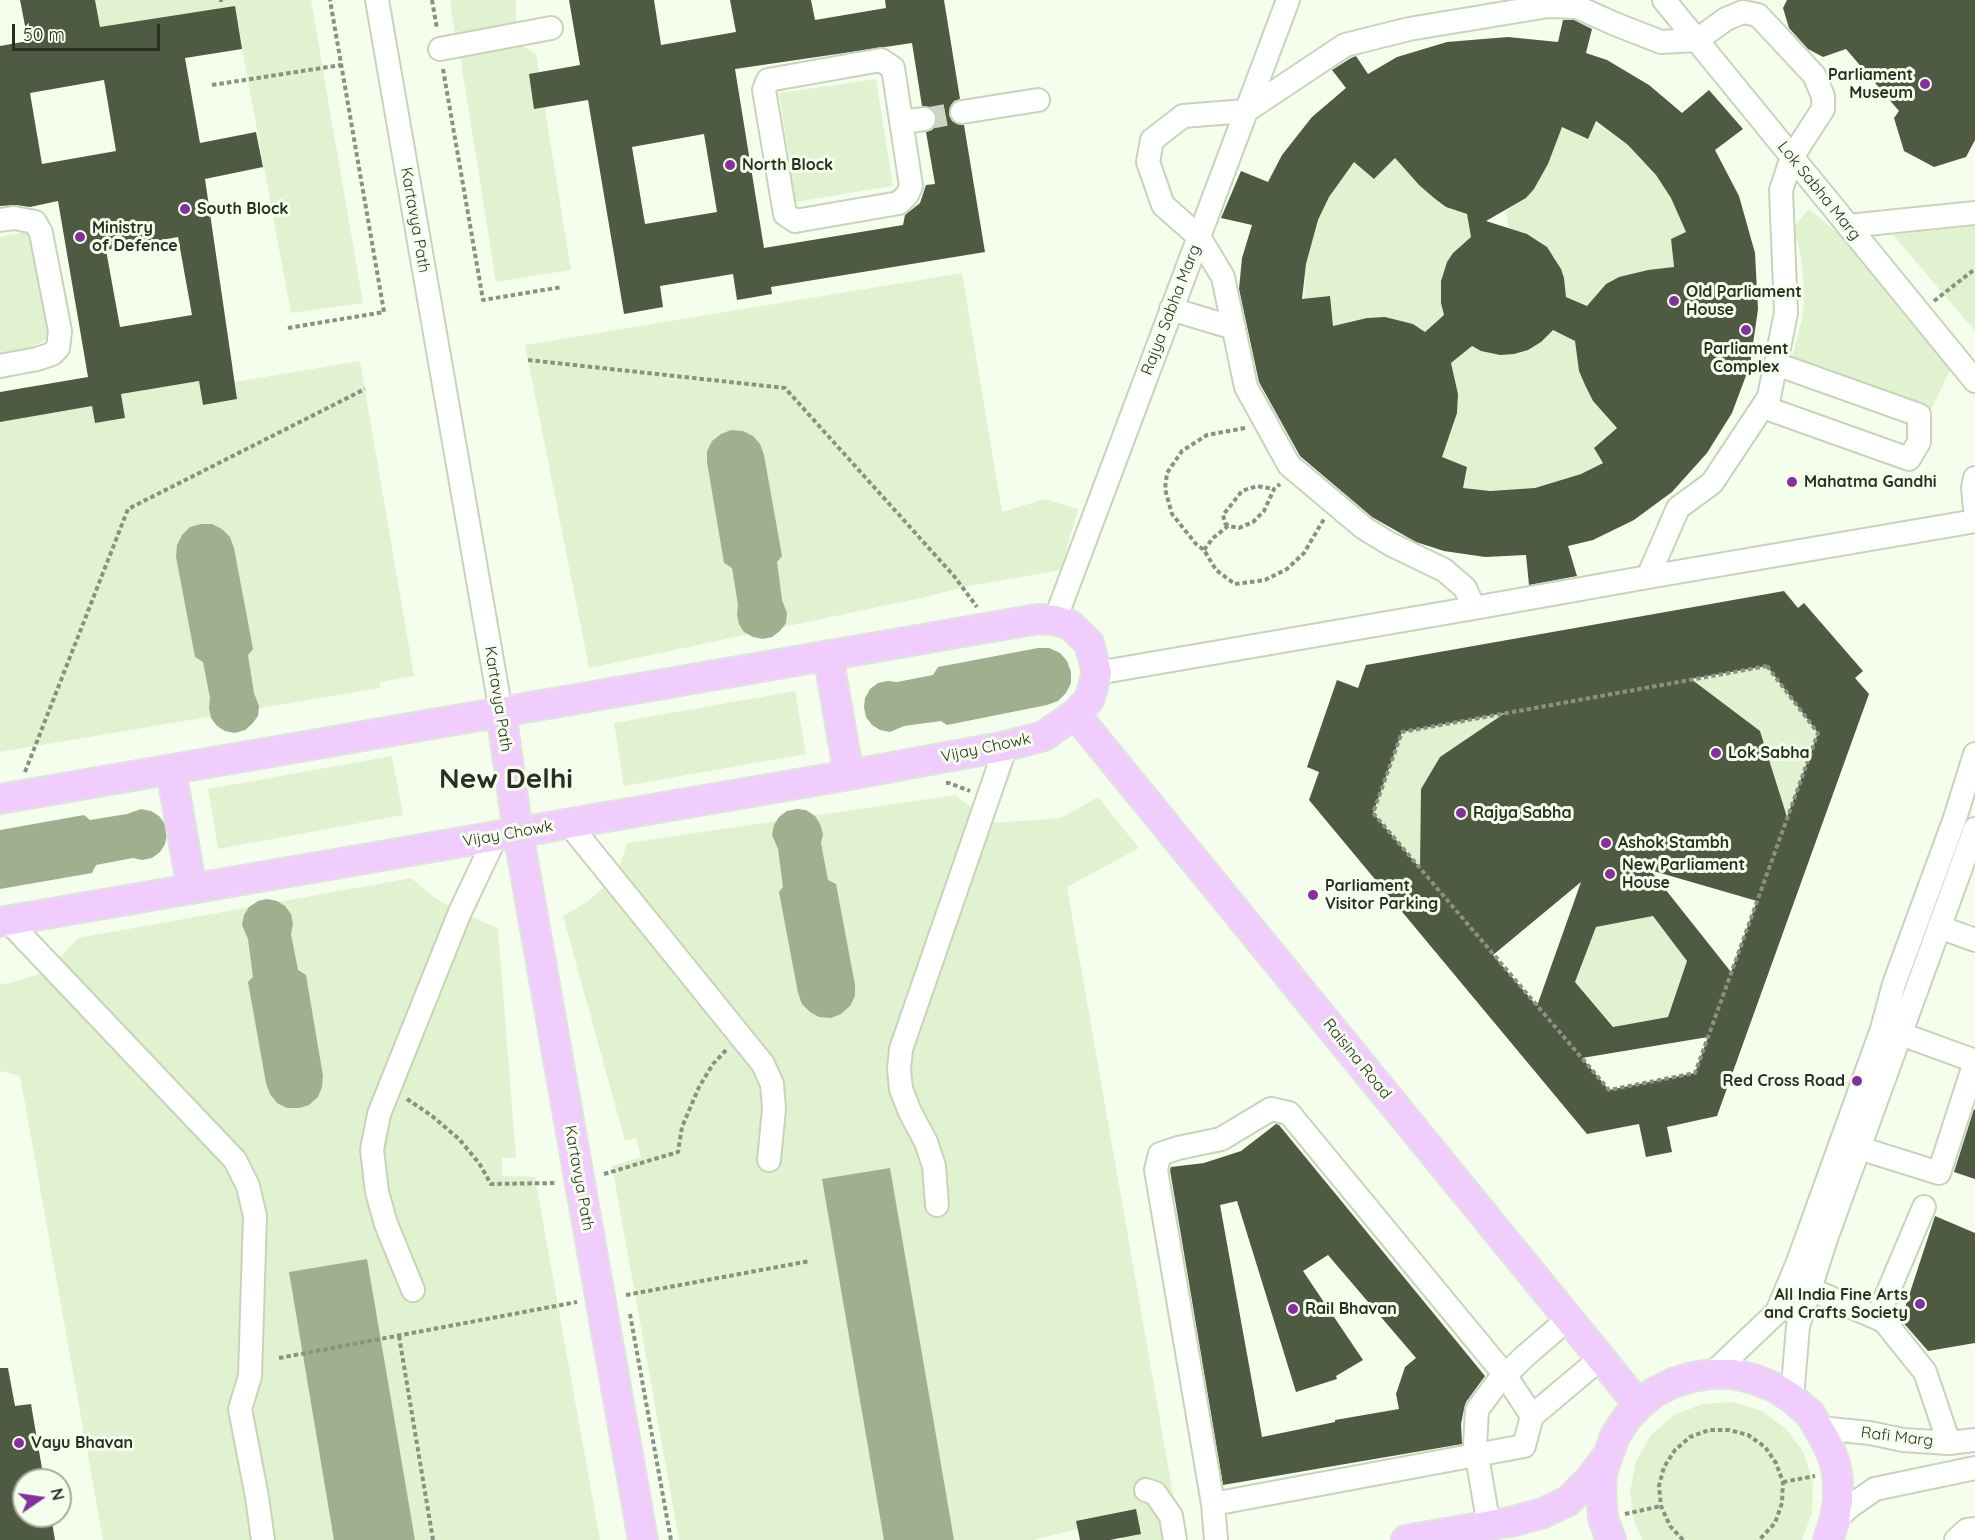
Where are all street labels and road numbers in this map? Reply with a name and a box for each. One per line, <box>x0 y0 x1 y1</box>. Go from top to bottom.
street label: Lok Sabha Marg <box>1773 138 1865 244</box>
street label: Kartavya Path <box>396 166 434 274</box>
street label: Rajya Sabha Marg <box>1137 242 1205 378</box>
street label: Kartavya Path <box>480 645 516 753</box>
street label: Vijay Chowk <box>939 729 1033 767</box>
street label: Vijay Chowk <box>461 817 555 851</box>
street label: Raisina Road <box>1319 1015 1395 1103</box>
street label: Kartavya Path <box>560 1124 598 1232</box>
street label: Rafi Marg <box>1860 1423 1934 1451</box>

